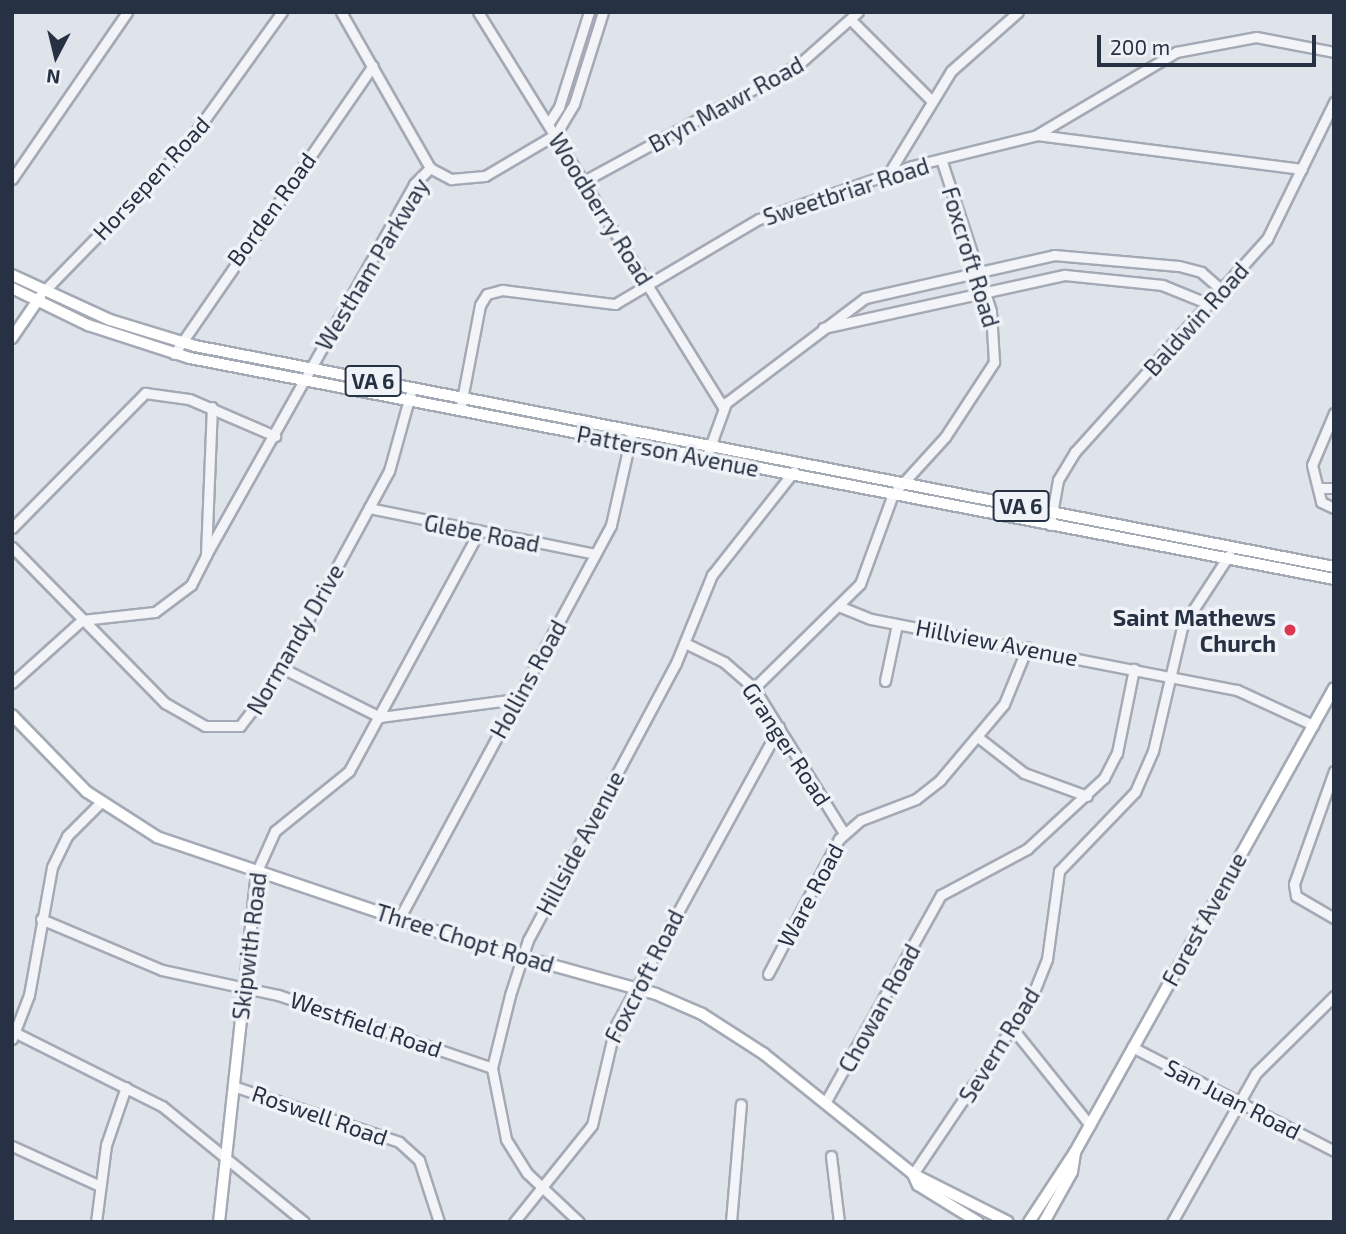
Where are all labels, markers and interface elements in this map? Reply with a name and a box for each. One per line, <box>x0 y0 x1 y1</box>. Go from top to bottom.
north arrow <box>21 21 91 91</box>
scale bar <box>1101 21 1320 65</box>
text: 200 m <box>1110 34 1170 59</box>
street label: Bryn Mawr Road <box>644 50 808 158</box>
text: N <box>45 65 62 90</box>
street label: Horsepen Road <box>87 111 215 245</box>
street label: Woodberry Road <box>543 128 659 290</box>
street label: Borden Road <box>221 147 321 271</box>
street label: Sweetbriar Road <box>759 151 933 231</box>
street label: Westham Parkway <box>310 173 434 355</box>
street label: Foxcroft Road <box>937 183 1005 331</box>
street label: Baldwin Road <box>1138 257 1254 381</box>
road number: VA 6 <box>343 364 403 398</box>
street label: Patterson Avenue <box>574 420 762 482</box>
road number: VA 6 <box>991 489 1051 524</box>
street label: Glebe Road <box>422 508 542 558</box>
street label: Normandy Drive <box>241 559 349 719</box>
place label: Saint Mathews Church <box>1113 603 1276 657</box>
street label: Hillview Avenue <box>913 613 1081 671</box>
street label: Hollins Road <box>484 615 572 743</box>
marker: Saint Mathews Church <box>1282 622 1298 638</box>
street label: Granger Road <box>737 677 837 811</box>
street label: Hillside Avenue <box>530 766 630 920</box>
street label: Ware Road <box>771 838 849 952</box>
street label: Forest Avenue <box>1156 847 1252 991</box>
street label: Skipwith Road <box>226 871 272 1021</box>
street label: Three Chopt Road <box>372 898 558 978</box>
street label: Foxcroft Road <box>599 905 689 1047</box>
street label: Chowan Road <box>832 939 926 1077</box>
street label: Severn Road <box>953 982 1045 1108</box>
street label: Westfield Road <box>287 985 445 1063</box>
street label: San Juan Road <box>1160 1053 1306 1145</box>
street label: Roswell Road <box>248 1079 392 1151</box>

